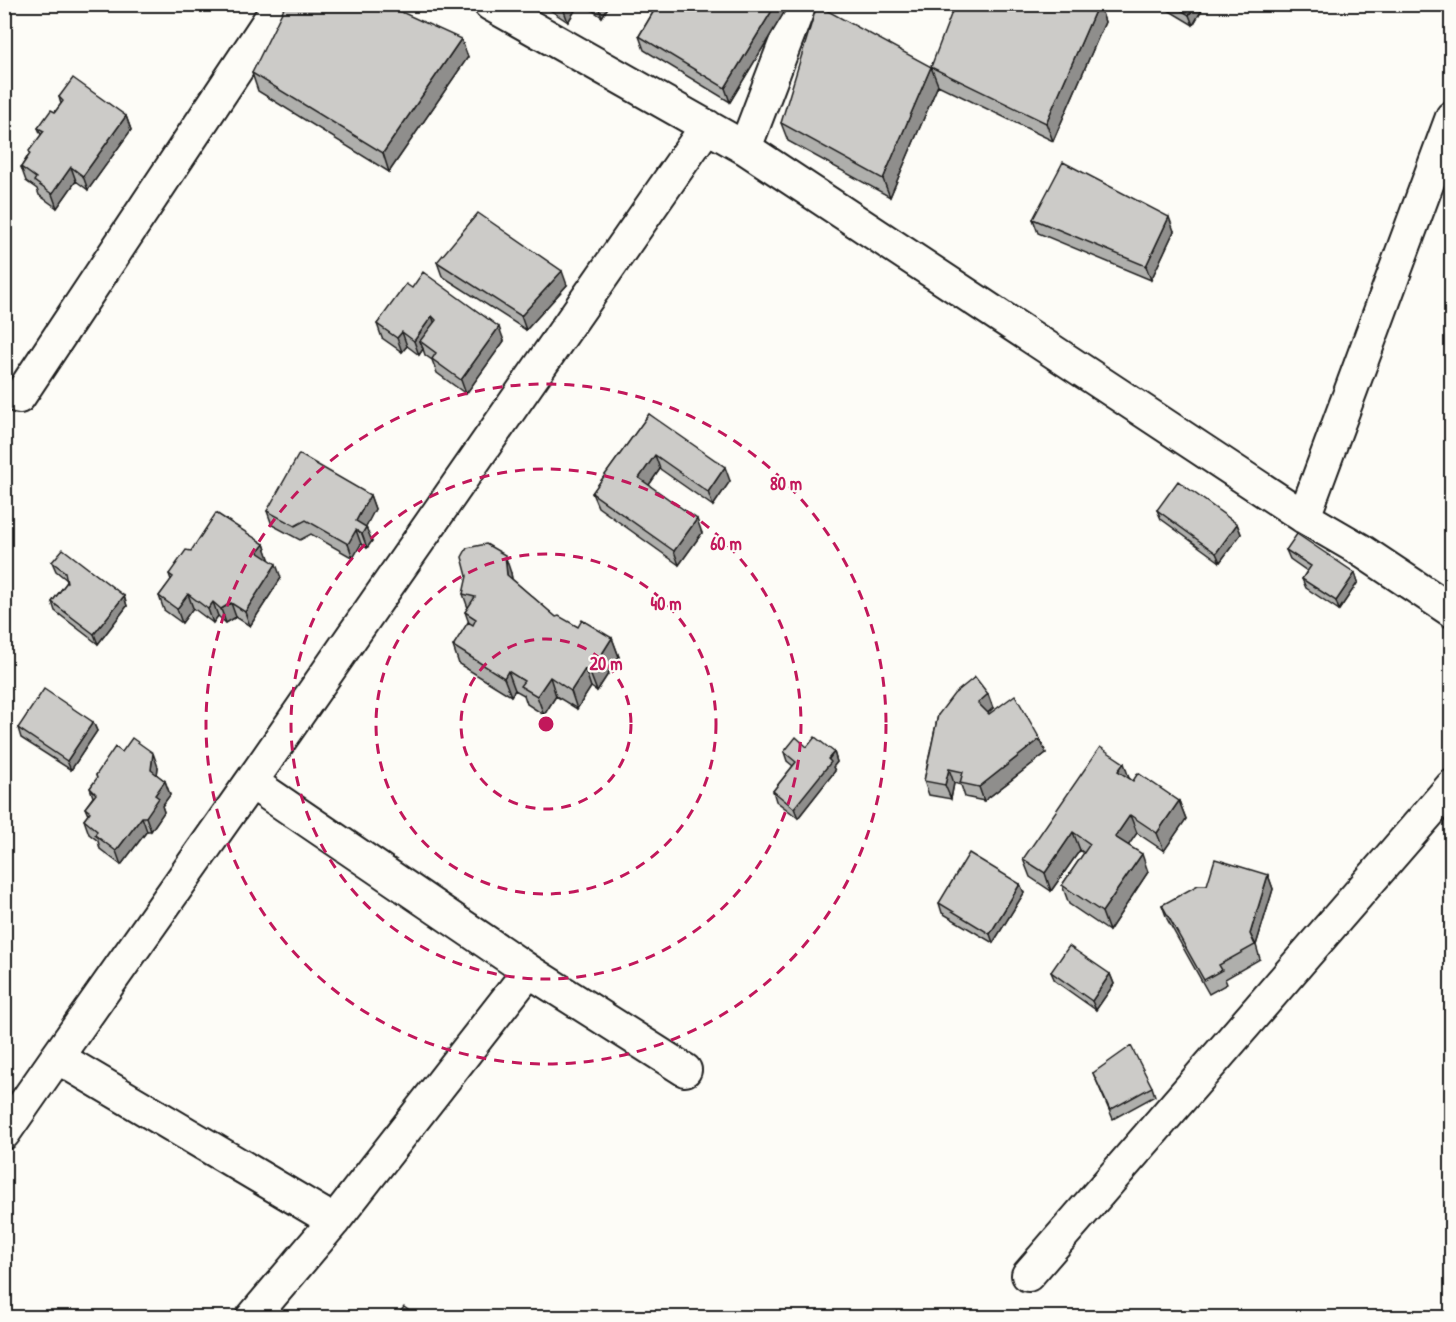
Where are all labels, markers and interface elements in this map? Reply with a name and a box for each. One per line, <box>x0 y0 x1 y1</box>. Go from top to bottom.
text: 80 m <box>770 471 802 496</box>
text: 60 m <box>710 531 742 556</box>
text: 40 m <box>650 591 682 616</box>
text: 20 m <box>590 651 622 676</box>
centre of rings <box>536 714 556 734</box>

